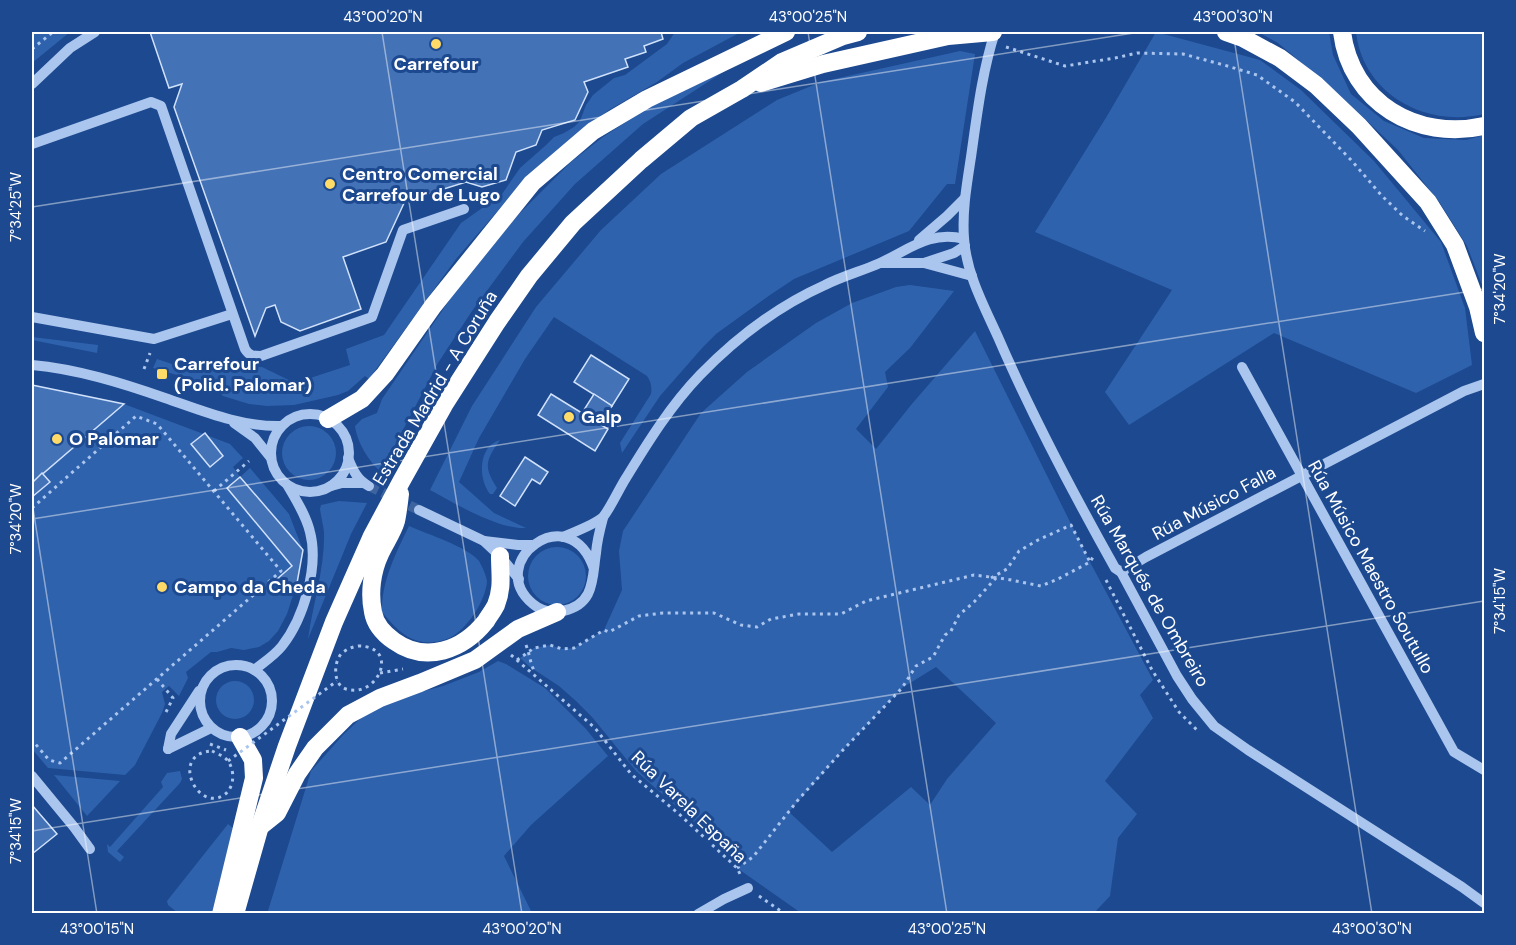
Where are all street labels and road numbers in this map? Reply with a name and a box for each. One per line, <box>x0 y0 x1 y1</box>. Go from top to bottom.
street label: Estrada Madrid - A Coruña <box>367 286 503 490</box>
street label: Rúa Músico Maestro Soutullo <box>1302 456 1440 678</box>
street label: Rúa Músico Falla <box>1148 460 1280 546</box>
street label: Rúa Marqués de Ombreiro <box>1085 491 1215 691</box>
street label: Rúa Varela España <box>626 746 752 868</box>

